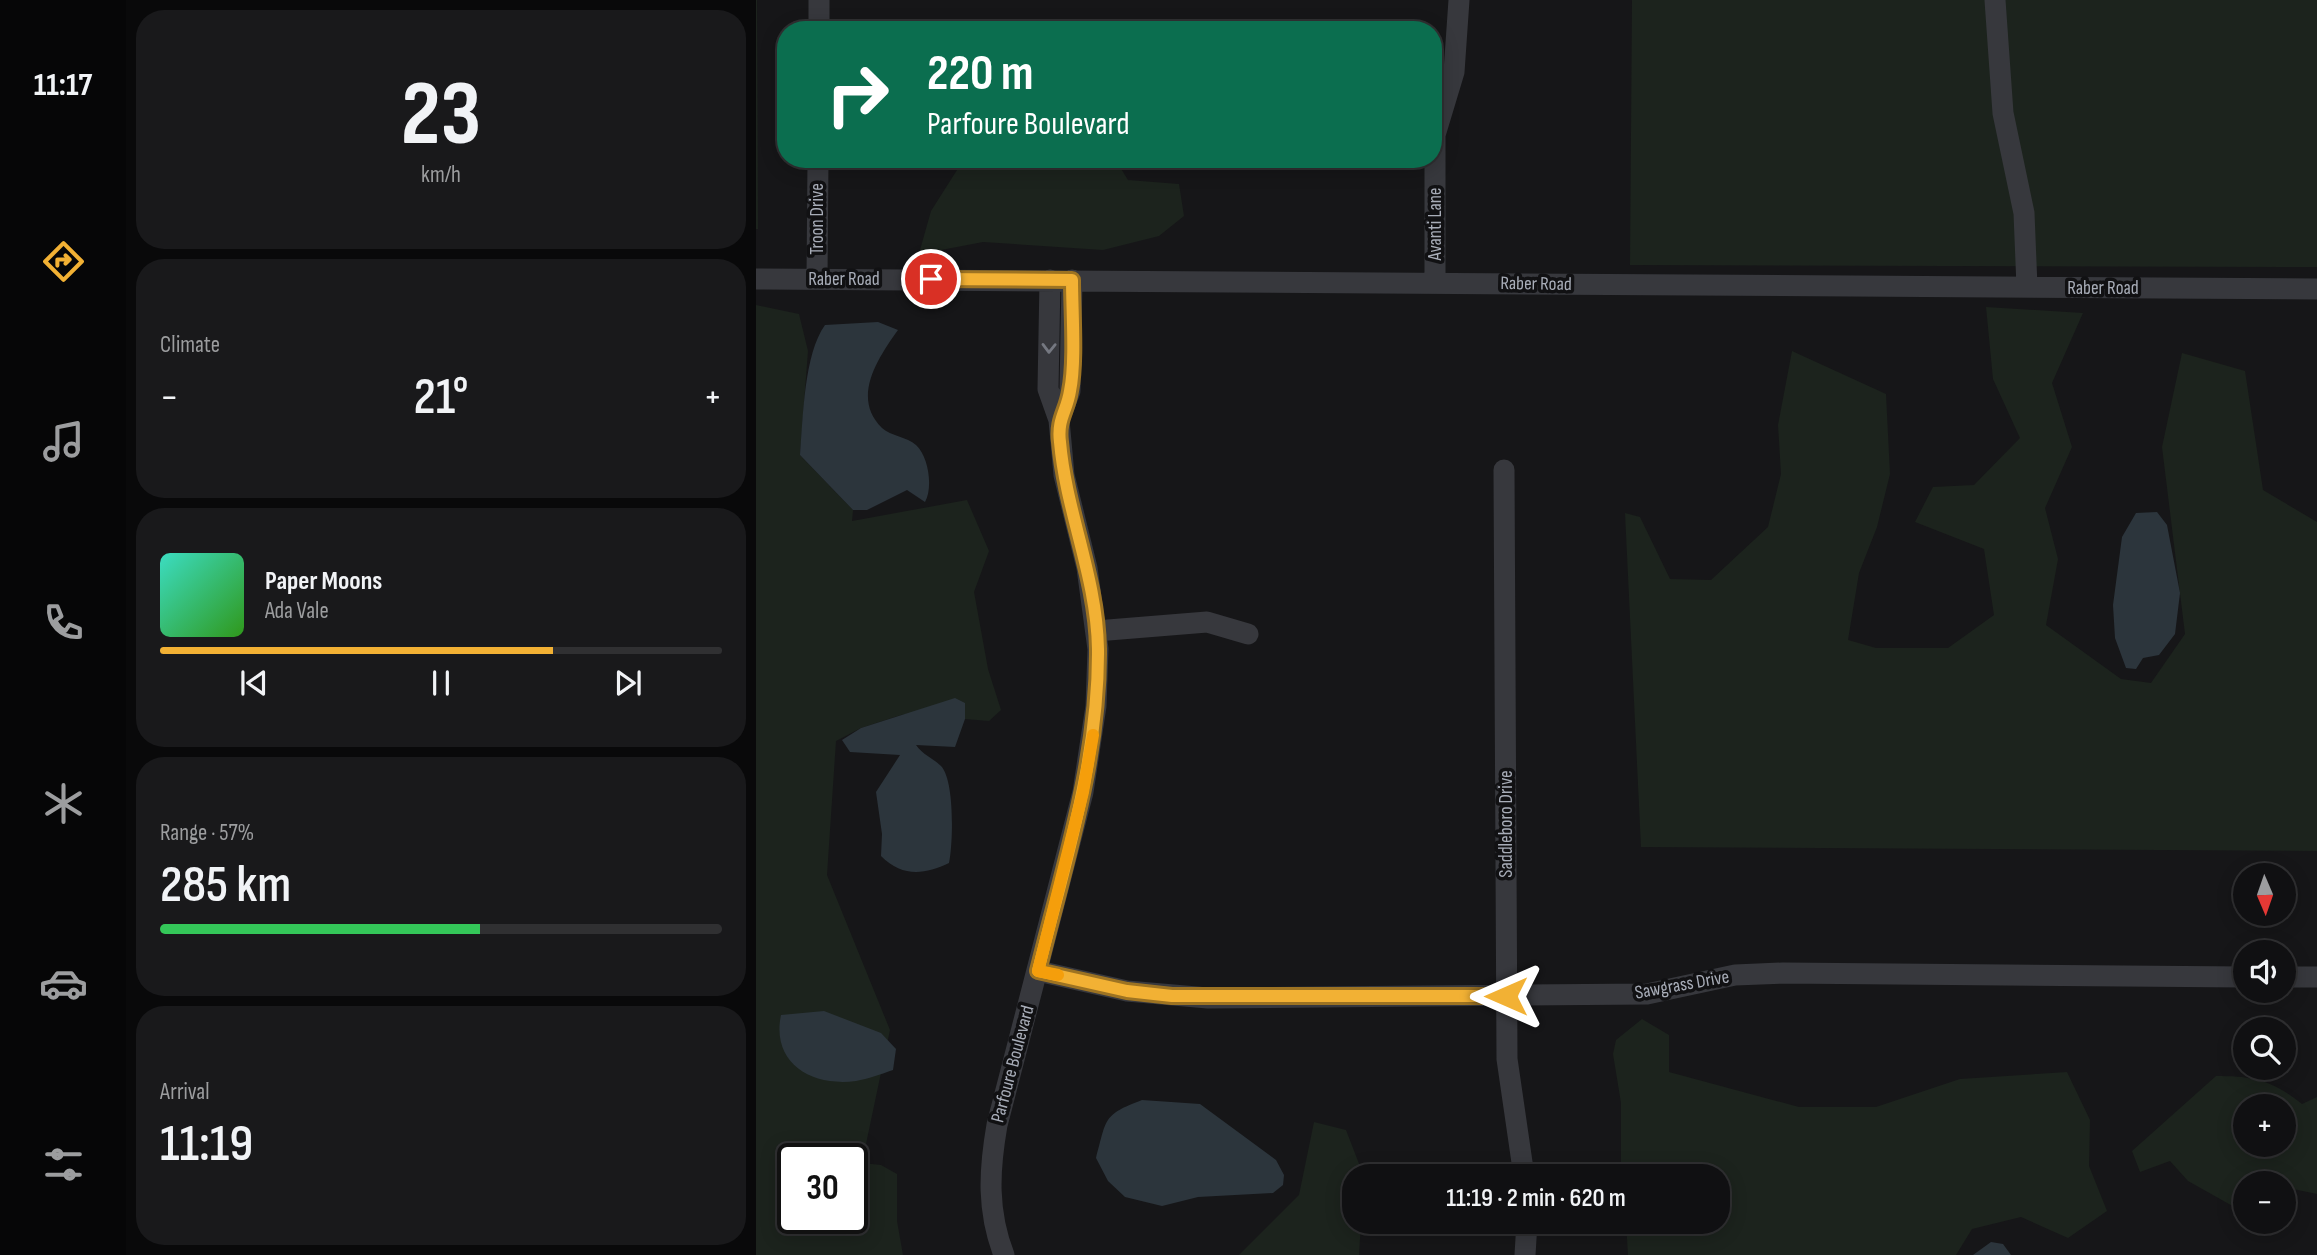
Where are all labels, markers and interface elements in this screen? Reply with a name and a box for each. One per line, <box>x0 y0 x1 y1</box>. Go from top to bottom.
text: 220 m <box>927 45 1033 104</box>
icon: right <box>812 49 903 140</box>
text: 23 <box>401 61 481 170</box>
text: 11:17 <box>34 66 92 105</box>
text: Parfoure Boulevard <box>927 105 1130 144</box>
text: km/h <box>421 161 461 189</box>
street label: Troon Drive <box>806 183 829 255</box>
street label: Avanti Lane <box>1424 187 1447 262</box>
icon: directions <box>39 237 88 286</box>
pin <box>901 249 961 309</box>
icon: arrive <box>912 260 950 298</box>
street label: Raber Road <box>808 268 880 291</box>
street label: Raber Road <box>1500 272 1572 296</box>
street label: Raber Road <box>2067 277 2139 300</box>
text: Climate <box>160 331 220 359</box>
one-way arrow <box>1041 343 1056 354</box>
text: 21° <box>414 366 468 429</box>
text: − <box>160 375 179 420</box>
text: + <box>703 375 722 420</box>
icon: music <box>39 417 88 466</box>
text: Paper Moons <box>265 566 382 597</box>
text: Ada Vale <box>265 597 329 625</box>
icon: phone <box>39 598 88 647</box>
icon: previous <box>235 664 273 702</box>
icon: pause <box>422 664 460 702</box>
icon: next <box>609 664 647 702</box>
street label: Saddleboro Drive <box>1495 770 1518 878</box>
icon: climate <box>39 779 88 828</box>
text: Range · 57% <box>160 819 254 847</box>
text: 285 km <box>160 854 291 917</box>
north arrow <box>2233 863 2296 926</box>
map controls <box>2233 863 2296 1234</box>
button: sound <box>2233 940 2296 1003</box>
icon: car <box>39 959 88 1008</box>
position arrow <box>1469 959 1543 1033</box>
street label: Sawgrass Drive <box>1633 965 1731 1005</box>
street label: Parfoure Boulevard <box>986 1003 1040 1125</box>
button: search <box>2233 1017 2296 1080</box>
text: Arrival <box>160 1078 209 1106</box>
button: + <box>2233 1094 2296 1157</box>
text: 11:19 <box>160 1113 253 1176</box>
icon: filters <box>39 1140 88 1189</box>
speed limit sign: 30 <box>777 1143 868 1234</box>
button: − <box>2233 1171 2296 1234</box>
text: 11:19 · 2 min · 620 m <box>1446 1183 1626 1214</box>

